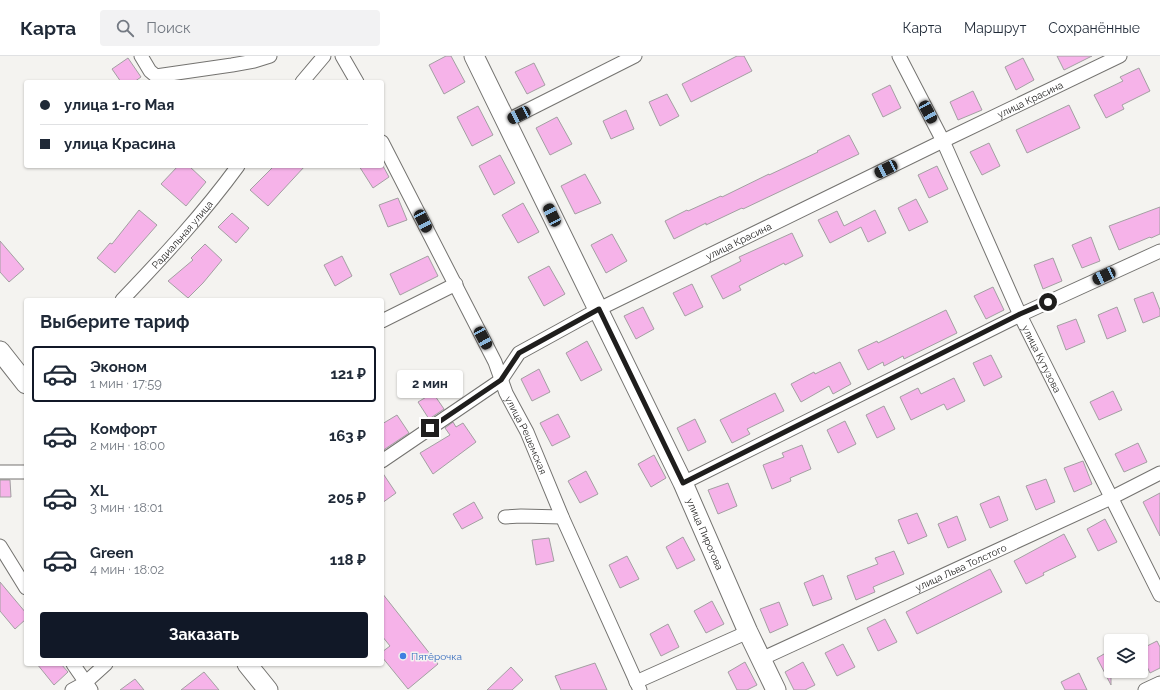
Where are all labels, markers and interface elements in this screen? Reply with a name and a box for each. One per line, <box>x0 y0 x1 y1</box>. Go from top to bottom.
search box <box>100 10 380 46</box>
text: Карта <box>20 17 76 39</box>
icon: search <box>114 17 136 39</box>
text: Поиск <box>146 19 191 37</box>
text: Карта <box>903 20 942 36</box>
text: Маршрут <box>964 20 1026 36</box>
text: Сохранённые <box>1048 20 1140 36</box>
street label: улица Красина <box>995 79 1065 120</box>
text: улица 1-го Мая <box>64 96 174 114</box>
car <box>917 99 939 125</box>
car <box>506 104 532 126</box>
text: улица Красина <box>64 135 176 153</box>
car <box>873 158 899 180</box>
street label: Радиальная улица <box>149 198 215 270</box>
car <box>541 202 563 228</box>
car <box>412 208 434 234</box>
street label: улица Красина <box>704 220 773 262</box>
car <box>1091 265 1117 287</box>
route start <box>1039 293 1057 311</box>
text: Выберите тариф <box>40 311 190 332</box>
street label: улица Кутузова <box>1020 323 1063 394</box>
car <box>472 325 494 351</box>
icon: car <box>42 356 78 392</box>
text: Эконом <box>90 358 147 376</box>
text: 121 ₽ <box>330 365 366 383</box>
callout: 2 мин <box>397 370 463 398</box>
text: 1 мин · 17:59 <box>90 376 162 391</box>
text: 2 мин <box>412 376 448 391</box>
street label: улица Решемская <box>503 394 549 476</box>
icon: car <box>42 418 78 454</box>
route end <box>421 419 439 437</box>
text: Комфорт <box>90 420 157 438</box>
text: 163 ₽ <box>329 427 366 445</box>
text: 2 мин · 18:00 <box>90 438 165 453</box>
icon: car <box>42 480 78 516</box>
text: XL <box>90 482 108 500</box>
text: 205 ₽ <box>328 489 366 507</box>
street label: улица Пирогова <box>685 496 726 571</box>
text: 3 мин · 18:01 <box>90 500 163 515</box>
street label: улица Льва Толстого <box>914 541 1008 593</box>
icon: car <box>42 542 78 578</box>
text: Green <box>90 544 134 562</box>
text: 118 ₽ <box>330 551 366 569</box>
text: 4 мин · 18:02 <box>90 562 164 577</box>
button: Заказать <box>40 612 368 658</box>
map controls <box>1104 634 1148 678</box>
button: layers <box>1104 634 1148 678</box>
marker: Пятёрочка <box>398 651 408 661</box>
place label: Пятёрочка <box>411 651 462 662</box>

